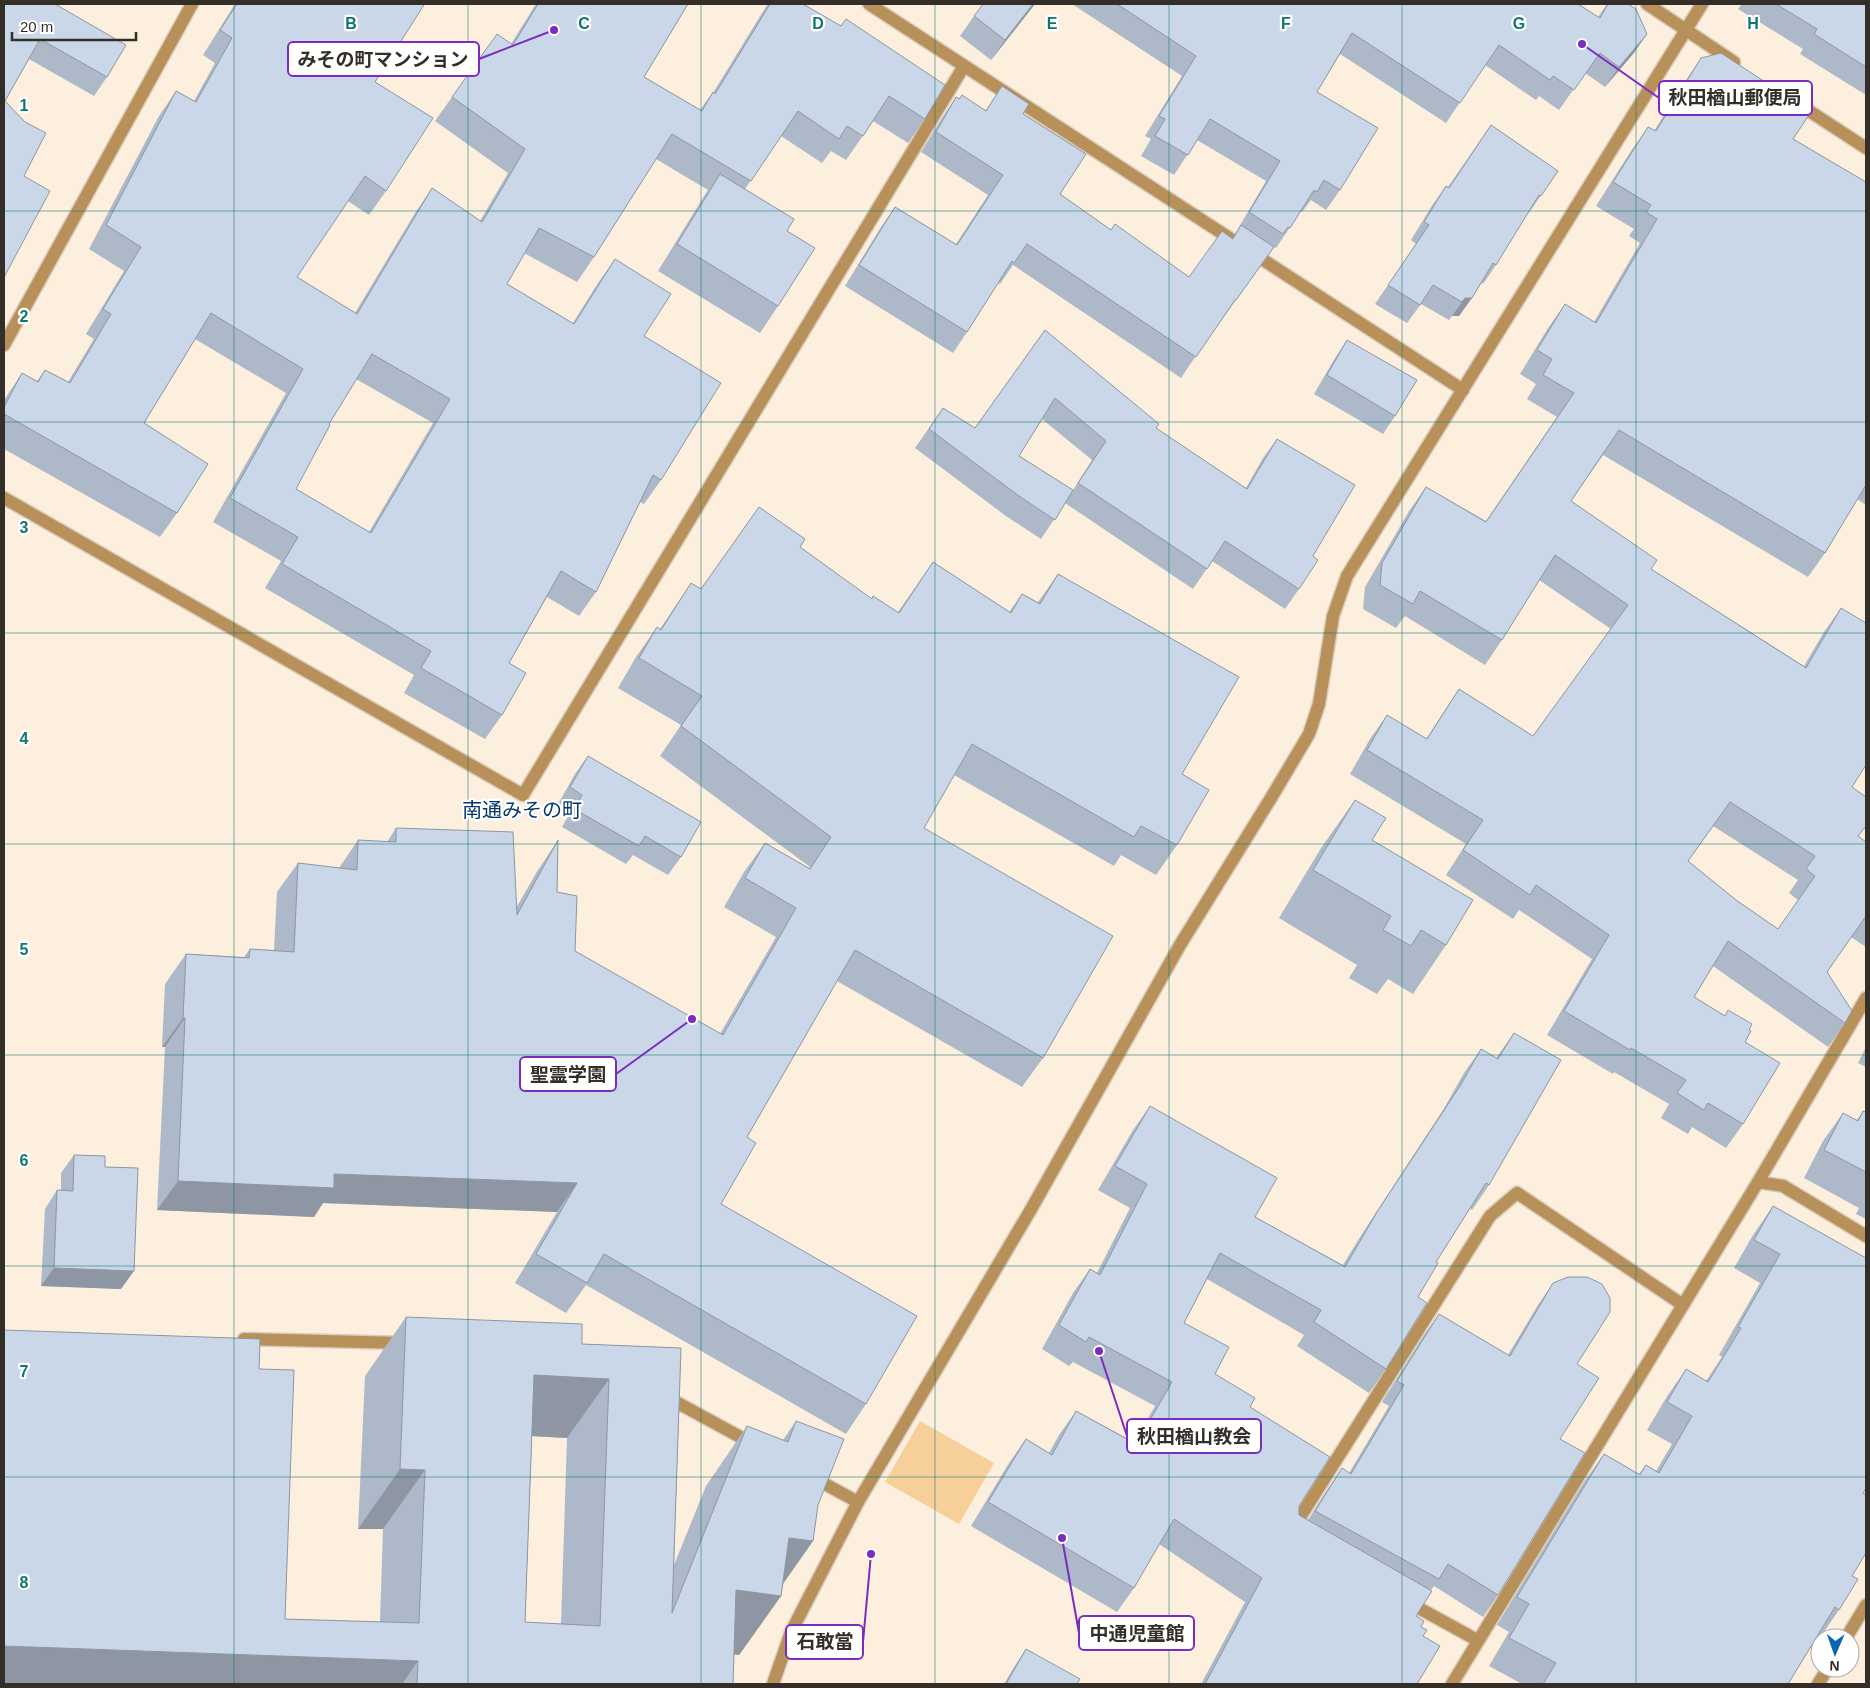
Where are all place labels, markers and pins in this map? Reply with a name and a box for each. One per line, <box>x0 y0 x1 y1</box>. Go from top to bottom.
callout: みその町マンション <box>288 42 479 76</box>
callout: 秋田楢山郵便局 <box>1659 81 1812 115</box>
callout: 聖霊学園 <box>520 1057 616 1091</box>
callout: 秋田楢山教会 <box>1127 1419 1261 1453</box>
callout: 中通児童館 <box>1079 1616 1194 1650</box>
callout: 石敢當 <box>786 1625 863 1659</box>

